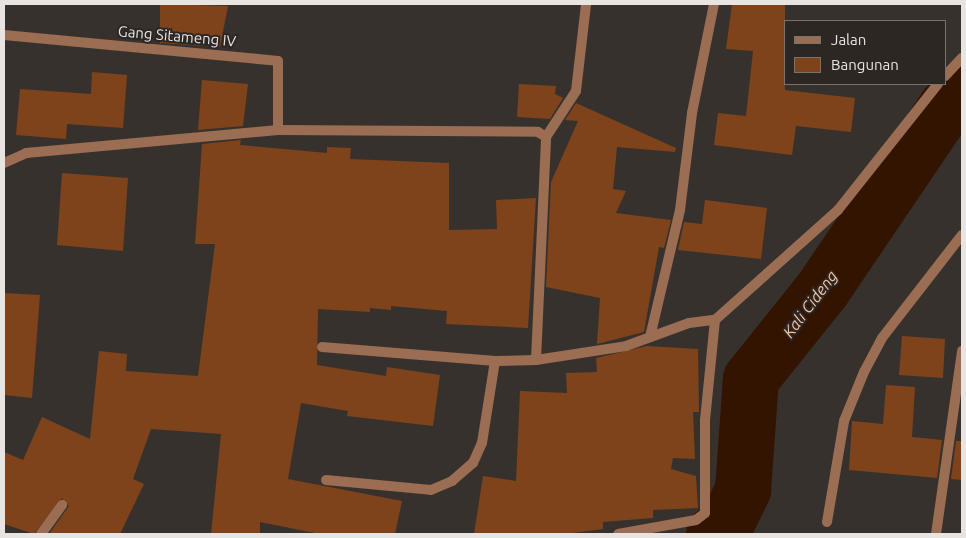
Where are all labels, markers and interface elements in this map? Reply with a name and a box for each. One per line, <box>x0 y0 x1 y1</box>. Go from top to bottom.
legend <box>784 20 946 85</box>
street label: Gang Sitameng IV <box>117 22 237 50</box>
text: Jalan <box>831 31 866 48</box>
text: Bangunan <box>831 56 899 73</box>
water label: Kali Cideng <box>779 267 841 341</box>

